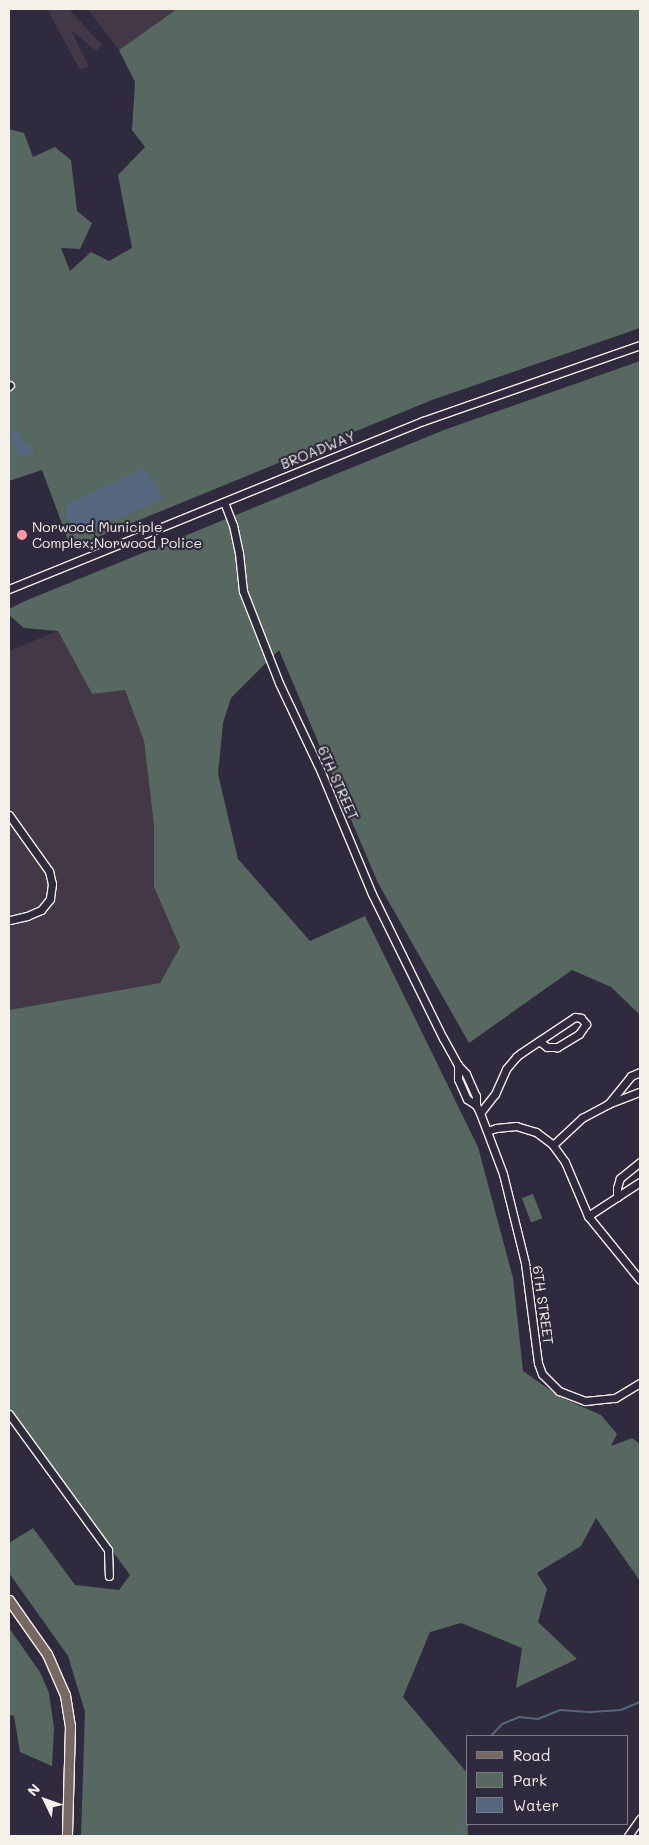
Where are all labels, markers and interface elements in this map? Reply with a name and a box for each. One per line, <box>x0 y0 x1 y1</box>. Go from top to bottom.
street label: BROADWAY <box>278 427 358 473</box>
place label: Norwood Municiple Complex;Norwood Police <box>32 519 202 552</box>
marker: Norwood Municiple Complex;Norwood Police <box>16 529 28 541</box>
street label: 6TH STREET <box>314 743 362 823</box>
street label: 6TH STREET <box>529 1265 557 1345</box>
legend <box>467 1735 629 1825</box>
text: Road <box>513 1745 550 1765</box>
text: Park <box>513 1770 547 1790</box>
north arrow <box>20 1775 70 1825</box>
text: N <box>23 1779 44 1800</box>
text: Water <box>513 1795 559 1815</box>

